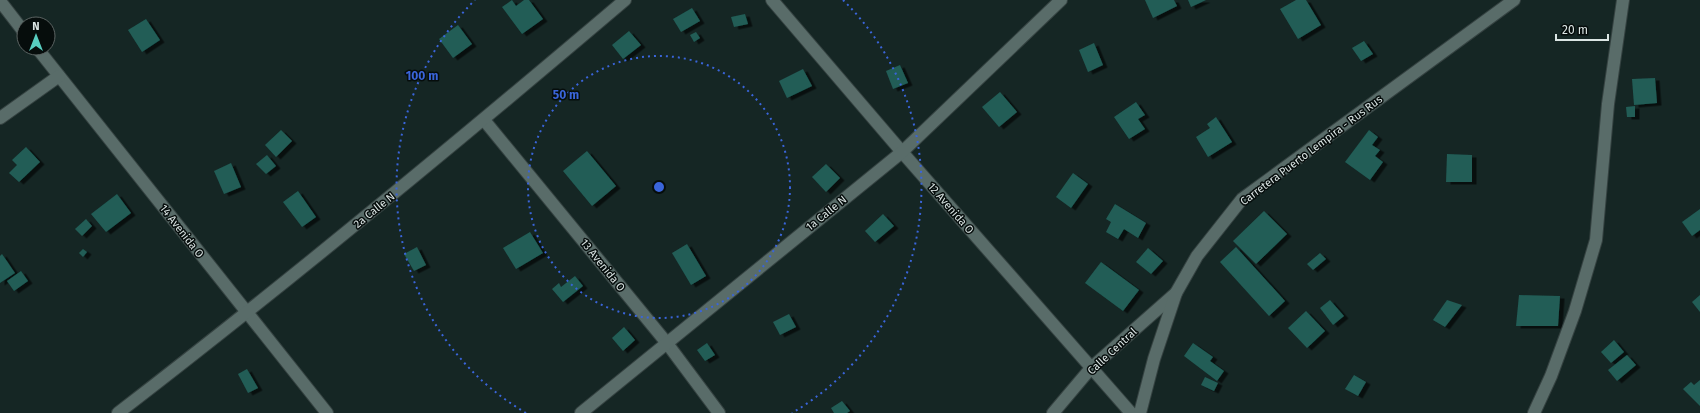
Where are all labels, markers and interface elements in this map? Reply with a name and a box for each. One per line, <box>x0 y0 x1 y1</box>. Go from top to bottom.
north arrow <box>16 16 56 56</box>
scale bar <box>1556 16 1608 42</box>
text: N <box>32 20 40 33</box>
text: 20 m <box>1562 23 1588 37</box>
text: 100 m <box>406 69 438 83</box>
text: 50 m <box>553 88 579 102</box>
street label: Carretera Puerto Lempira - Rus Rus <box>1238 93 1385 208</box>
centre of rings <box>652 180 666 194</box>
street label: 12 Avenida O <box>925 180 976 237</box>
street label: 2a Calle N <box>351 190 397 231</box>
street label: 1a Calle N <box>803 193 849 234</box>
street label: 14 Avenida O <box>157 202 206 260</box>
street label: 13 Avenida O <box>578 237 628 294</box>
street label: Calle Central <box>1085 325 1140 377</box>

